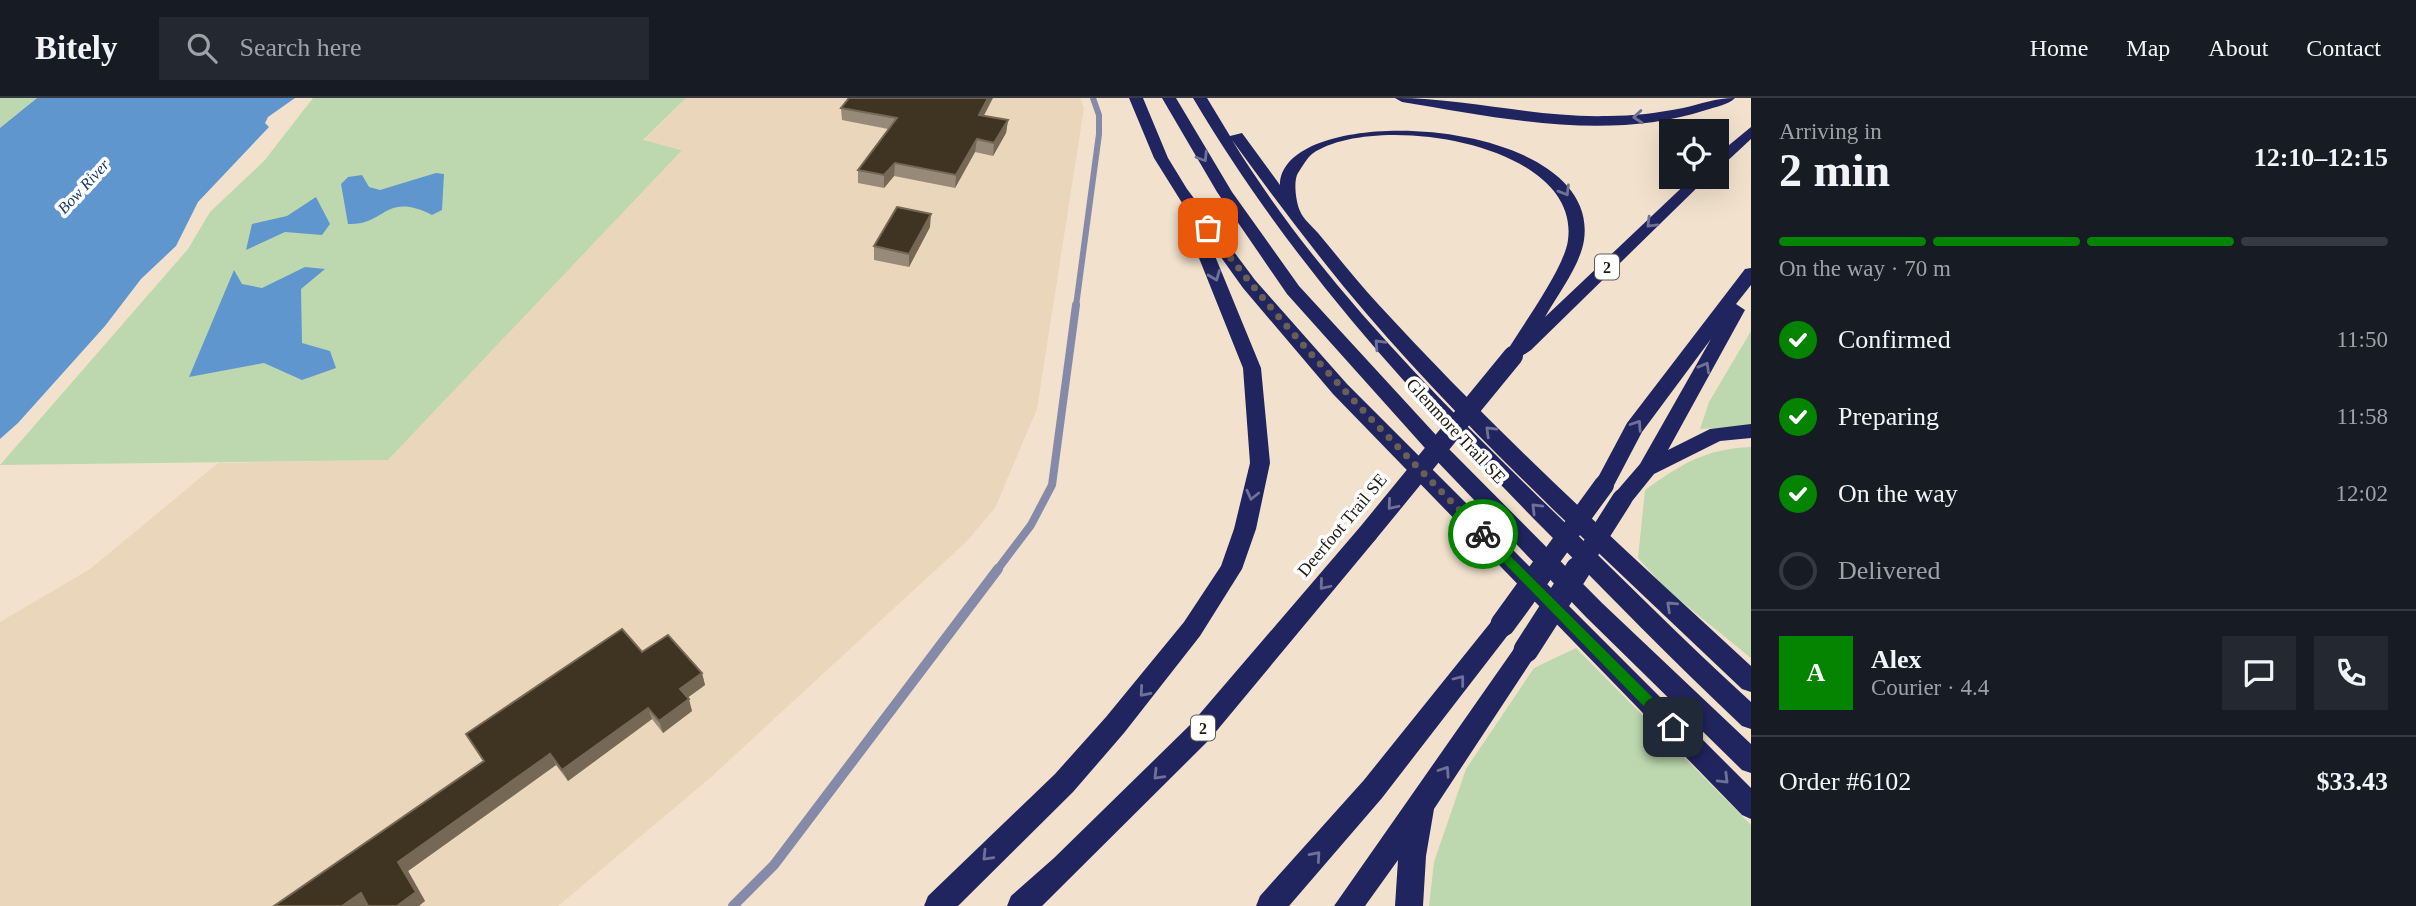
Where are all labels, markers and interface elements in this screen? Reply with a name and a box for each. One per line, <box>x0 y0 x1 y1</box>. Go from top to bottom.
search box <box>159 17 649 80</box>
icon: search <box>183 29 221 67</box>
text: Bitely <box>35 30 117 66</box>
text: Search here <box>239 33 361 62</box>
text: Home <box>2030 35 2088 61</box>
text: Map <box>2126 35 2170 61</box>
text: About <box>2208 35 2268 61</box>
text: Contact <box>2306 35 2381 61</box>
one-way arrow <box>1632 110 1643 125</box>
map controls <box>1659 119 1729 189</box>
button: locate <box>1659 119 1729 189</box>
text: Arriving in <box>1779 119 1882 144</box>
text: 12:10–12:15 <box>2254 143 2388 172</box>
text: 2 min <box>1779 145 1890 196</box>
one-way arrow <box>1194 149 1207 162</box>
water label: Bow River <box>54 155 113 217</box>
one-way arrow <box>1557 183 1570 196</box>
pin <box>1178 198 1238 258</box>
icon: bag <box>1189 209 1227 247</box>
one-way arrow <box>1646 214 1659 227</box>
road number: 2 <box>1595 254 1619 280</box>
text: On the way · 70 m <box>1779 256 1951 281</box>
one-way arrow <box>1206 270 1220 282</box>
icon: check <box>1779 321 1817 359</box>
text: Confirmed <box>1838 325 1951 354</box>
text: 11:50 <box>2336 327 2388 352</box>
one-way arrow <box>1375 339 1387 352</box>
one-way arrow <box>1697 362 1710 375</box>
street label: Glenmore Trail SE <box>1402 374 1510 488</box>
icon: check <box>1779 398 1817 436</box>
text: Preparing <box>1838 402 1939 431</box>
text: 11:58 <box>2336 404 2388 429</box>
one-way arrow <box>1629 420 1642 433</box>
one-way arrow <box>1485 426 1498 439</box>
street label: Deerfoot Trail SE <box>1293 470 1391 580</box>
icon: check <box>1779 475 1817 513</box>
text: On the way <box>1838 479 1958 508</box>
text: 12:02 <box>2336 481 2388 506</box>
one-way arrow <box>1246 489 1260 501</box>
one-way arrow <box>1388 496 1400 509</box>
courier <box>1448 499 1518 569</box>
one-way arrow <box>1532 503 1545 516</box>
icon: bike <box>1464 515 1502 553</box>
text: Delivered <box>1838 556 1941 585</box>
one-way arrow <box>1320 577 1332 590</box>
one-way arrow <box>1666 601 1679 614</box>
button: chat <box>2222 636 2296 710</box>
button: phone <box>2314 636 2388 710</box>
text: Alex <box>1871 645 1922 674</box>
text: A <box>1807 658 1825 687</box>
one-way arrow <box>1451 675 1464 687</box>
text: Courier · 4.4 <box>1871 675 1989 700</box>
one-way arrow <box>1140 683 1152 696</box>
pin <box>1643 697 1703 757</box>
icon: home <box>1654 708 1692 746</box>
road number: 2 <box>1191 716 1215 740</box>
one-way arrow <box>1436 766 1449 779</box>
one-way arrow <box>1154 767 1167 780</box>
text: Order #6102 <box>1779 767 1911 796</box>
text: $33.43 <box>2317 767 2388 796</box>
one-way arrow <box>1716 771 1729 784</box>
one-way arrow <box>983 848 996 861</box>
one-way arrow <box>1307 851 1320 864</box>

